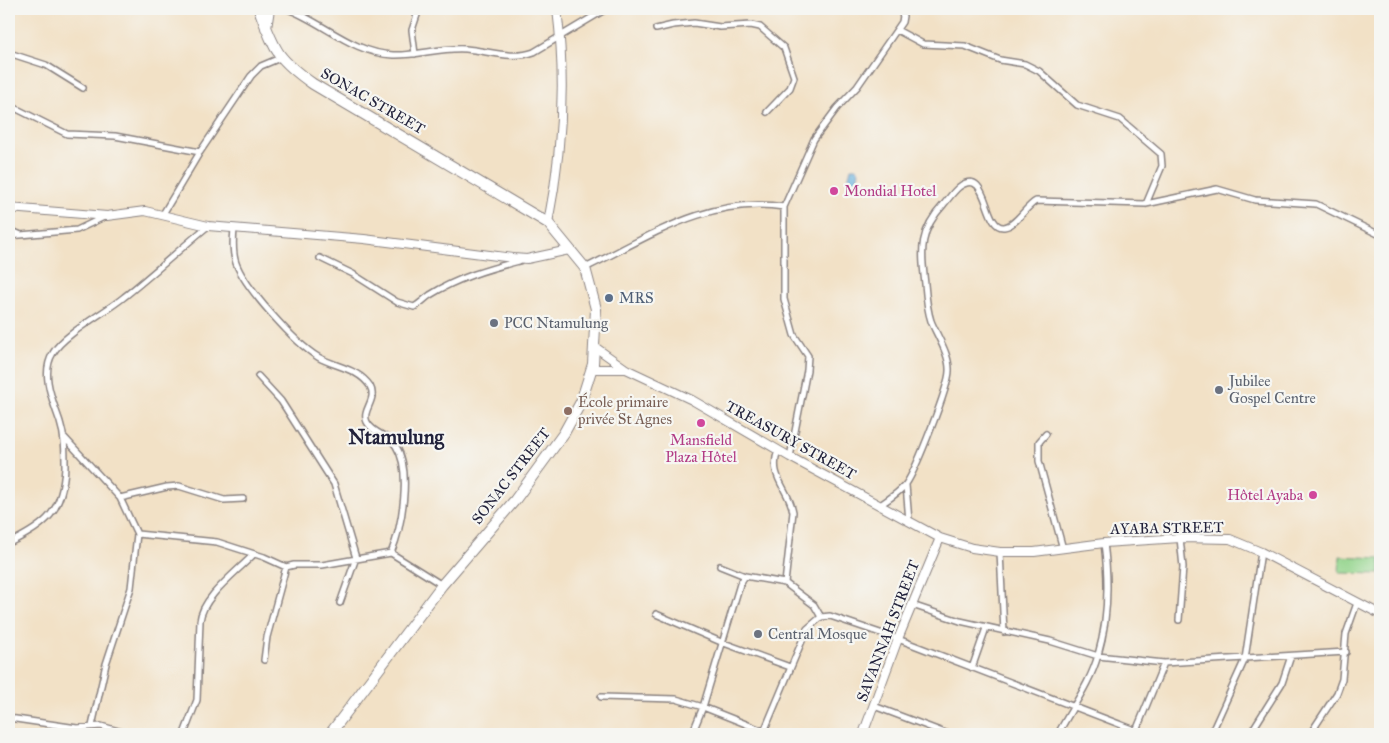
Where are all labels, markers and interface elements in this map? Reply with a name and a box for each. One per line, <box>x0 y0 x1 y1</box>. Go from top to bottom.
street label: SONAC STREET <box>318 64 428 138</box>
place label: Mondial Hotel <box>844 182 937 200</box>
marker: Mondial Hotel <box>828 185 840 197</box>
place label: MRS <box>619 289 654 307</box>
marker: MRS <box>603 292 615 304</box>
place label: PCC Ntamulung <box>504 314 609 332</box>
marker: PCC Ntamulung <box>488 317 500 329</box>
place label: Jubilee Gospel Centre <box>1227 372 1316 407</box>
marker: Jubilee Gospel Centre <box>1213 384 1225 396</box>
place label: École primaire privée St Agnes <box>577 392 672 428</box>
street label: TREASURY STREET <box>723 397 859 483</box>
marker: École primaire privée St Agnes <box>562 405 574 417</box>
marker: Mansfield Plaza Hôtel <box>695 417 707 429</box>
street label: SONAC STREET <box>468 424 554 528</box>
district label: Ntamulung <box>348 425 444 450</box>
place label: Mansfield Plaza Hôtel <box>665 431 738 466</box>
place label: Hôtel Ayaba <box>1227 486 1304 504</box>
marker: Hôtel Ayaba <box>1307 489 1319 501</box>
street label: AYABA STREET <box>1109 518 1224 538</box>
street label: SAVANNAH STREET <box>853 558 923 704</box>
place label: Central Mosque <box>768 625 867 644</box>
marker: Central Mosque <box>752 628 764 640</box>

